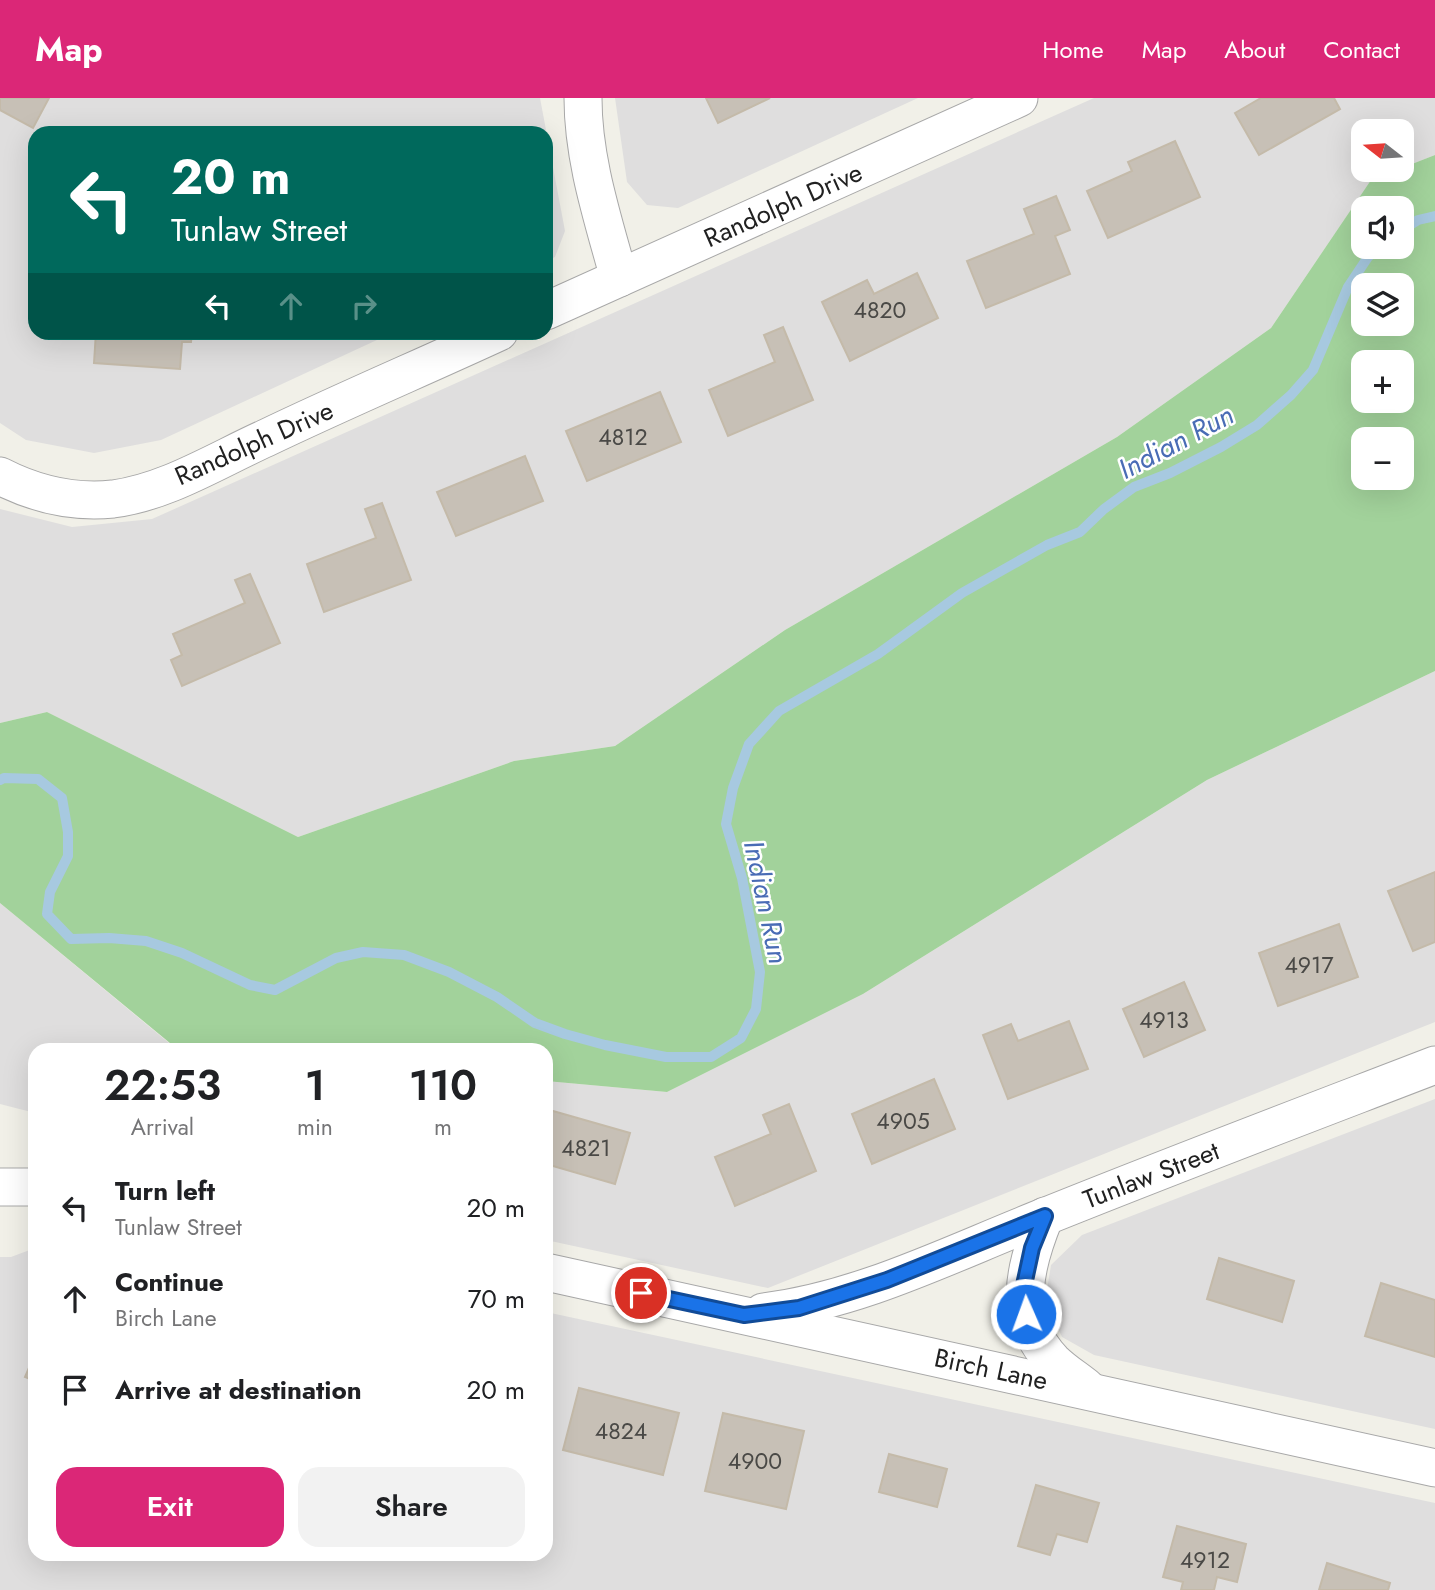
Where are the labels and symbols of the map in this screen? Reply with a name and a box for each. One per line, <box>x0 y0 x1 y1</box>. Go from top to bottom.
north arrow <box>1351 119 1414 182</box>
street label: Randolph Drive <box>698 153 868 257</box>
house number: 4820 <box>854 293 906 327</box>
street label: Randolph Drive <box>169 391 339 495</box>
water label: Indian Run <box>1111 394 1241 490</box>
house number: 4812 <box>598 420 648 454</box>
water label: Indian Run <box>733 836 799 968</box>
house number: 4917 <box>1284 948 1334 982</box>
house number: 4913 <box>1139 1003 1189 1037</box>
house number: 4905 <box>876 1104 930 1138</box>
house number: 4821 <box>561 1131 611 1165</box>
street label: Tunlaw Street <box>1077 1131 1225 1218</box>
pin <box>611 1263 671 1323</box>
position arrow <box>989 1277 1063 1351</box>
street label: Birch Lane <box>931 1338 1051 1400</box>
house number: 4824 <box>595 1414 647 1448</box>
house number: 4900 <box>728 1444 782 1478</box>
house number: 4912 <box>1180 1543 1230 1577</box>

